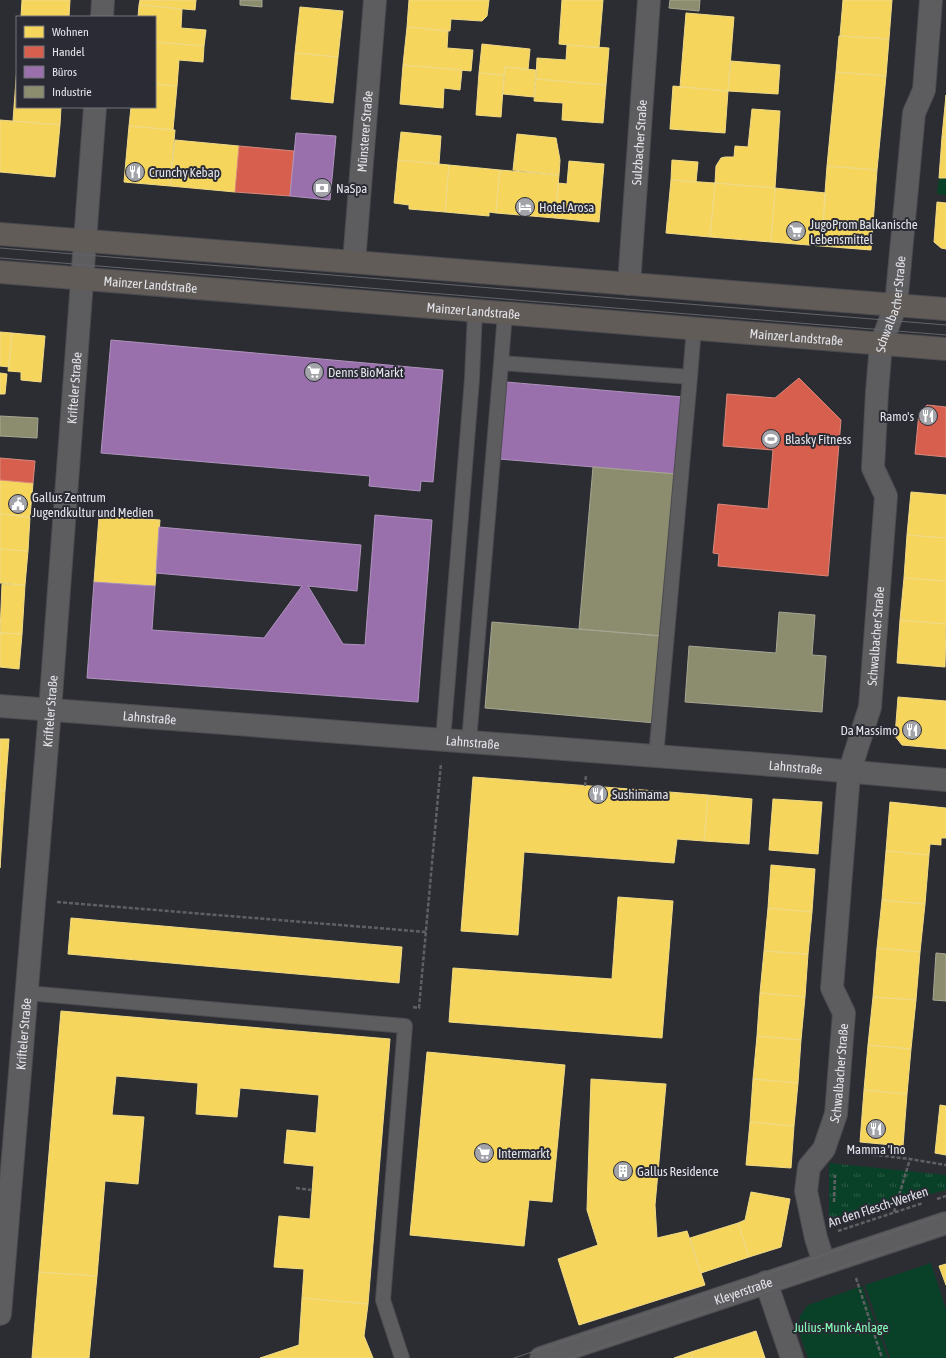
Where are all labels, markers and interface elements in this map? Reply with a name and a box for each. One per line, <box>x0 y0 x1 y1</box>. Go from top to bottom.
legend <box>16 16 156 108</box>
text: Wohnen <box>52 25 89 39</box>
text: Handel <box>52 45 86 59</box>
text: Büros <box>52 65 77 79</box>
text: Industrie <box>52 85 92 99</box>
street label: Münsterer Straße <box>354 90 375 173</box>
street label: Sulzbacher Straße <box>628 99 649 186</box>
restaurant icon: Crunchy Kebap <box>124 161 146 183</box>
place label: Crunchy Kebap <box>149 165 220 180</box>
bank icon: NaSpa <box>311 177 333 199</box>
place label: NaSpa <box>336 181 367 196</box>
hotel icon: Hotel Arosa <box>514 196 536 218</box>
place label: Hotel Arosa <box>539 200 594 215</box>
place label: JugoProm Balkanische Lebensmittel <box>810 217 918 247</box>
supermarket icon: JugoProm Balkanische Lebensmittel <box>785 220 807 242</box>
street label: Schwalbacher Straße <box>873 255 908 353</box>
street label: Mainzer Landstraße <box>103 273 198 296</box>
street label: Mainzer Landstraße <box>426 299 521 322</box>
street label: Mainzer Landstraße <box>749 326 844 348</box>
street label: Krifteler Straße <box>64 351 84 424</box>
supermarket icon: Denns BioMarkt <box>303 361 325 383</box>
place label: Denns BioMarkt <box>328 365 404 380</box>
restaurant icon: Ramo's <box>917 405 939 427</box>
place label: Ramo's <box>880 409 914 424</box>
sports icon: Blasky Fitness <box>760 428 782 450</box>
place label: Blasky Fitness <box>785 432 852 447</box>
place label: Gallus Zentrum Jugendkultur und Medien <box>32 490 154 520</box>
public building icon: Gallus Zentrum Jugendkultur und Medien <box>7 493 29 515</box>
street label: Schwalbacher Straße <box>864 586 887 686</box>
street label: Krifteler Straße <box>39 674 60 748</box>
street label: Lahnstraße <box>122 708 177 727</box>
restaurant icon: Da Massimo <box>901 719 923 741</box>
place label: Da Massimo <box>841 723 898 738</box>
street label: Lahnstraße <box>445 733 500 752</box>
street label: Lahnstraße <box>768 757 823 777</box>
restaurant icon: Sushimama <box>587 783 609 805</box>
place label: Sushimama <box>612 787 668 802</box>
street label: Krifteler Straße <box>13 997 34 1070</box>
street label: Schwalbacher Straße <box>826 1023 851 1125</box>
restaurant icon: Mamma 'Ino <box>865 1118 887 1140</box>
supermarket icon: Intermarkt <box>473 1142 495 1164</box>
place label: Mamma 'Ino <box>846 1142 906 1157</box>
place label: Intermarkt <box>498 1146 550 1161</box>
building icon: Gallus Residence <box>612 1160 634 1182</box>
place label: Gallus Residence <box>637 1164 719 1179</box>
street label: An den Flesch-Werken <box>826 1184 930 1230</box>
street label: Kleyerstraße <box>712 1274 774 1307</box>
park label: Julius-Munk-Anlage <box>794 1320 888 1335</box>

